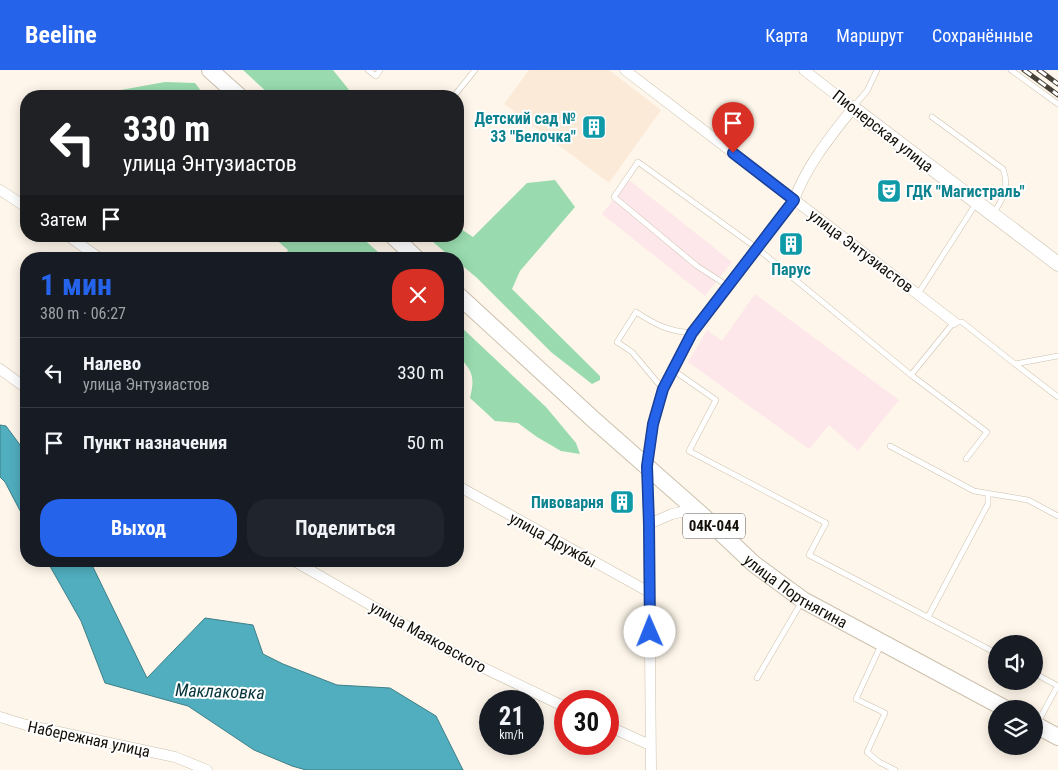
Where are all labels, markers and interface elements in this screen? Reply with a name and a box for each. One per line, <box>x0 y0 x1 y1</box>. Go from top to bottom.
text: Beeline <box>25 21 97 49</box>
text: Карта <box>765 25 808 46</box>
text: Маршрут <box>836 25 904 46</box>
text: Сохранённые <box>932 25 1033 46</box>
street label: Пионерская улица <box>829 86 937 176</box>
pin <box>712 102 754 153</box>
text: 330 m <box>123 109 210 150</box>
place label: Детский сад № 33 "Белочка" <box>475 109 576 146</box>
icon: arrive <box>719 109 747 137</box>
icon: left <box>40 110 105 175</box>
building icon: Детский сад № 33 "Белочка" <box>581 114 607 140</box>
text: улица Энтузиастов <box>123 151 297 176</box>
theatre icon: ГДК "Магистраль" <box>876 178 902 204</box>
place label: ГДК "Магистраль" <box>906 182 1025 201</box>
icon: arrive <box>97 205 125 233</box>
street label: улица Энтузиастов <box>805 205 917 297</box>
text: Затем <box>40 208 87 231</box>
building icon: Парус <box>778 231 804 257</box>
place label: Парус <box>771 260 811 279</box>
text: 1 мин <box>40 267 112 302</box>
button: close <box>392 269 444 321</box>
text: 380 m · 06:27 <box>40 304 126 323</box>
text: Налево <box>83 352 141 375</box>
icon: left <box>40 359 68 387</box>
text: 330 m <box>397 361 444 384</box>
text: улица Энтузиастов <box>83 375 209 394</box>
icon: arrive <box>40 429 68 457</box>
text: Пункт назначения <box>83 431 227 454</box>
text: 50 m <box>407 431 444 454</box>
building icon: Пивоварня <box>609 489 635 515</box>
place label: Пивоварня <box>531 493 604 512</box>
button: Выход <box>40 499 237 557</box>
button: Поделиться <box>247 499 444 557</box>
street label: улица Дружбы <box>506 508 600 572</box>
road number: 04К-044 <box>683 514 745 538</box>
street label: улица Портнягина <box>740 550 851 632</box>
street label: улица Маяковского <box>366 597 490 677</box>
position arrow <box>623 605 675 657</box>
map controls <box>988 635 1043 755</box>
button: sound <box>988 635 1043 690</box>
water label: Маклаковка <box>175 679 265 703</box>
speed limit sign: 30 <box>554 690 619 755</box>
button: layers <box>988 700 1043 755</box>
text: 21 <box>499 702 524 731</box>
street label: Набережная улица <box>26 717 152 761</box>
text: km/h <box>499 728 524 742</box>

